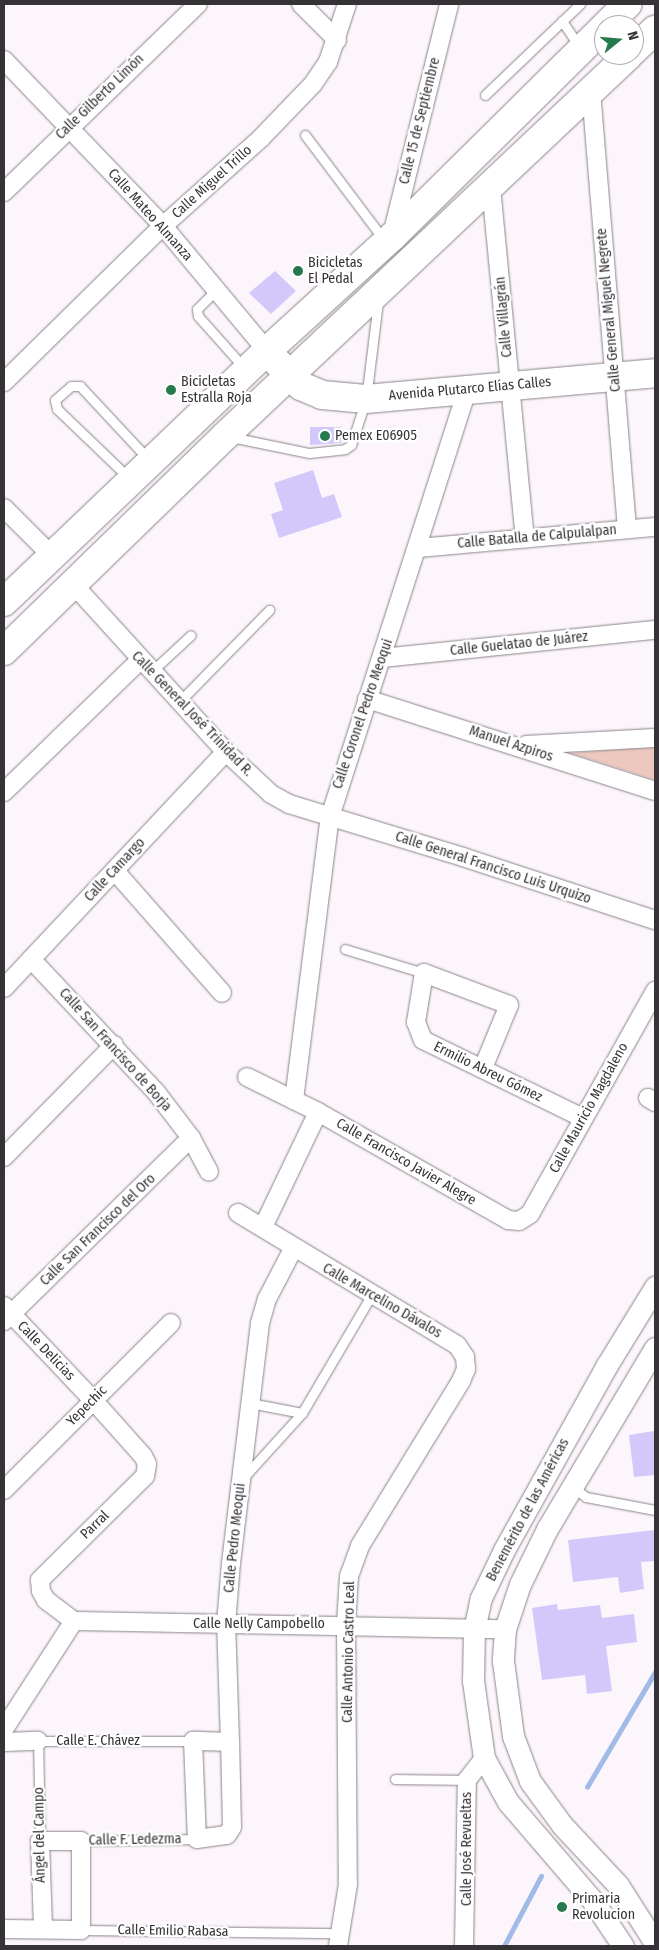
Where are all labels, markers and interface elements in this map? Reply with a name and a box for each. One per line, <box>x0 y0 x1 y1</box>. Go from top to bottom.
north arrow <box>594 15 644 65</box>
text: N <box>624 29 642 42</box>
street label: Calle Gilberto Limón <box>52 51 148 143</box>
street label: Calle 15 de Septiembre <box>396 56 444 186</box>
street label: Calle Miguel Trillo <box>169 142 255 222</box>
street label: Calle Mateo Almanza <box>104 165 196 265</box>
street label: Calle General Miguel Negrete <box>593 227 625 393</box>
place label: Bicicletas El Pedal <box>308 255 362 288</box>
marker: Bicicletas El Pedal <box>292 265 304 277</box>
street label: Calle Villagrán <box>492 276 516 358</box>
place label: Bicicletas Estralla Roja <box>181 374 252 407</box>
street label: Avenida Plutarco Elías Calles <box>388 374 552 404</box>
marker: Bicicletas Estralla Roja <box>165 384 177 396</box>
place label: Pemex E06905 <box>335 428 417 444</box>
marker: Pemex E06905 <box>319 430 331 442</box>
street label: Calle Batalla de Calpulalpan <box>457 522 617 552</box>
street label: Calle Guelatao de Juárez <box>449 628 589 660</box>
street label: Calle Coronel Pedro Meoqui <box>329 637 397 791</box>
street label: Calle General José Trinidad R. <box>128 648 256 780</box>
street label: Manuel Azpiros <box>467 723 555 765</box>
street label: Calle General Francisco Luis Urquizo <box>393 828 593 908</box>
street label: Calle Camargo <box>81 835 149 905</box>
street label: Calle San Francisco de Borja <box>55 985 175 1115</box>
street label: Ermilio Abreu Gómez <box>431 1038 545 1106</box>
street label: Calle Mauricio Magdaleno <box>546 1040 632 1176</box>
street label: Calle Francisco Javier Alegre <box>333 1115 479 1209</box>
street label: Calle San Francisco del Oro <box>37 1170 159 1290</box>
street label: Calle Marcelino Dávalos <box>319 1260 445 1342</box>
street label: Calle Delicias <box>14 1318 78 1384</box>
street label: Yepechic <box>63 1382 111 1430</box>
street label: Benemérito de las Américas <box>483 1436 573 1584</box>
street label: Calle Pedro Meoqui <box>221 1482 249 1594</box>
street label: Parral <box>77 1507 113 1543</box>
street label: Calle Antonio Castro Leal <box>339 1581 359 1723</box>
street label: Calle Nelly Campobello <box>193 1616 325 1632</box>
street label: Calle E. Chávez <box>56 1733 140 1749</box>
street label: Ángel del Campo <box>31 1787 49 1883</box>
street label: Calle José Revueltas <box>459 1792 475 1906</box>
street label: Calle F. Ledezma <box>88 1831 182 1849</box>
place label: Primaria Revolucion <box>572 1891 635 1924</box>
marker: Primaria Revolucion <box>556 1901 568 1913</box>
street label: Calle Emilio Rabasa <box>117 1922 229 1940</box>

